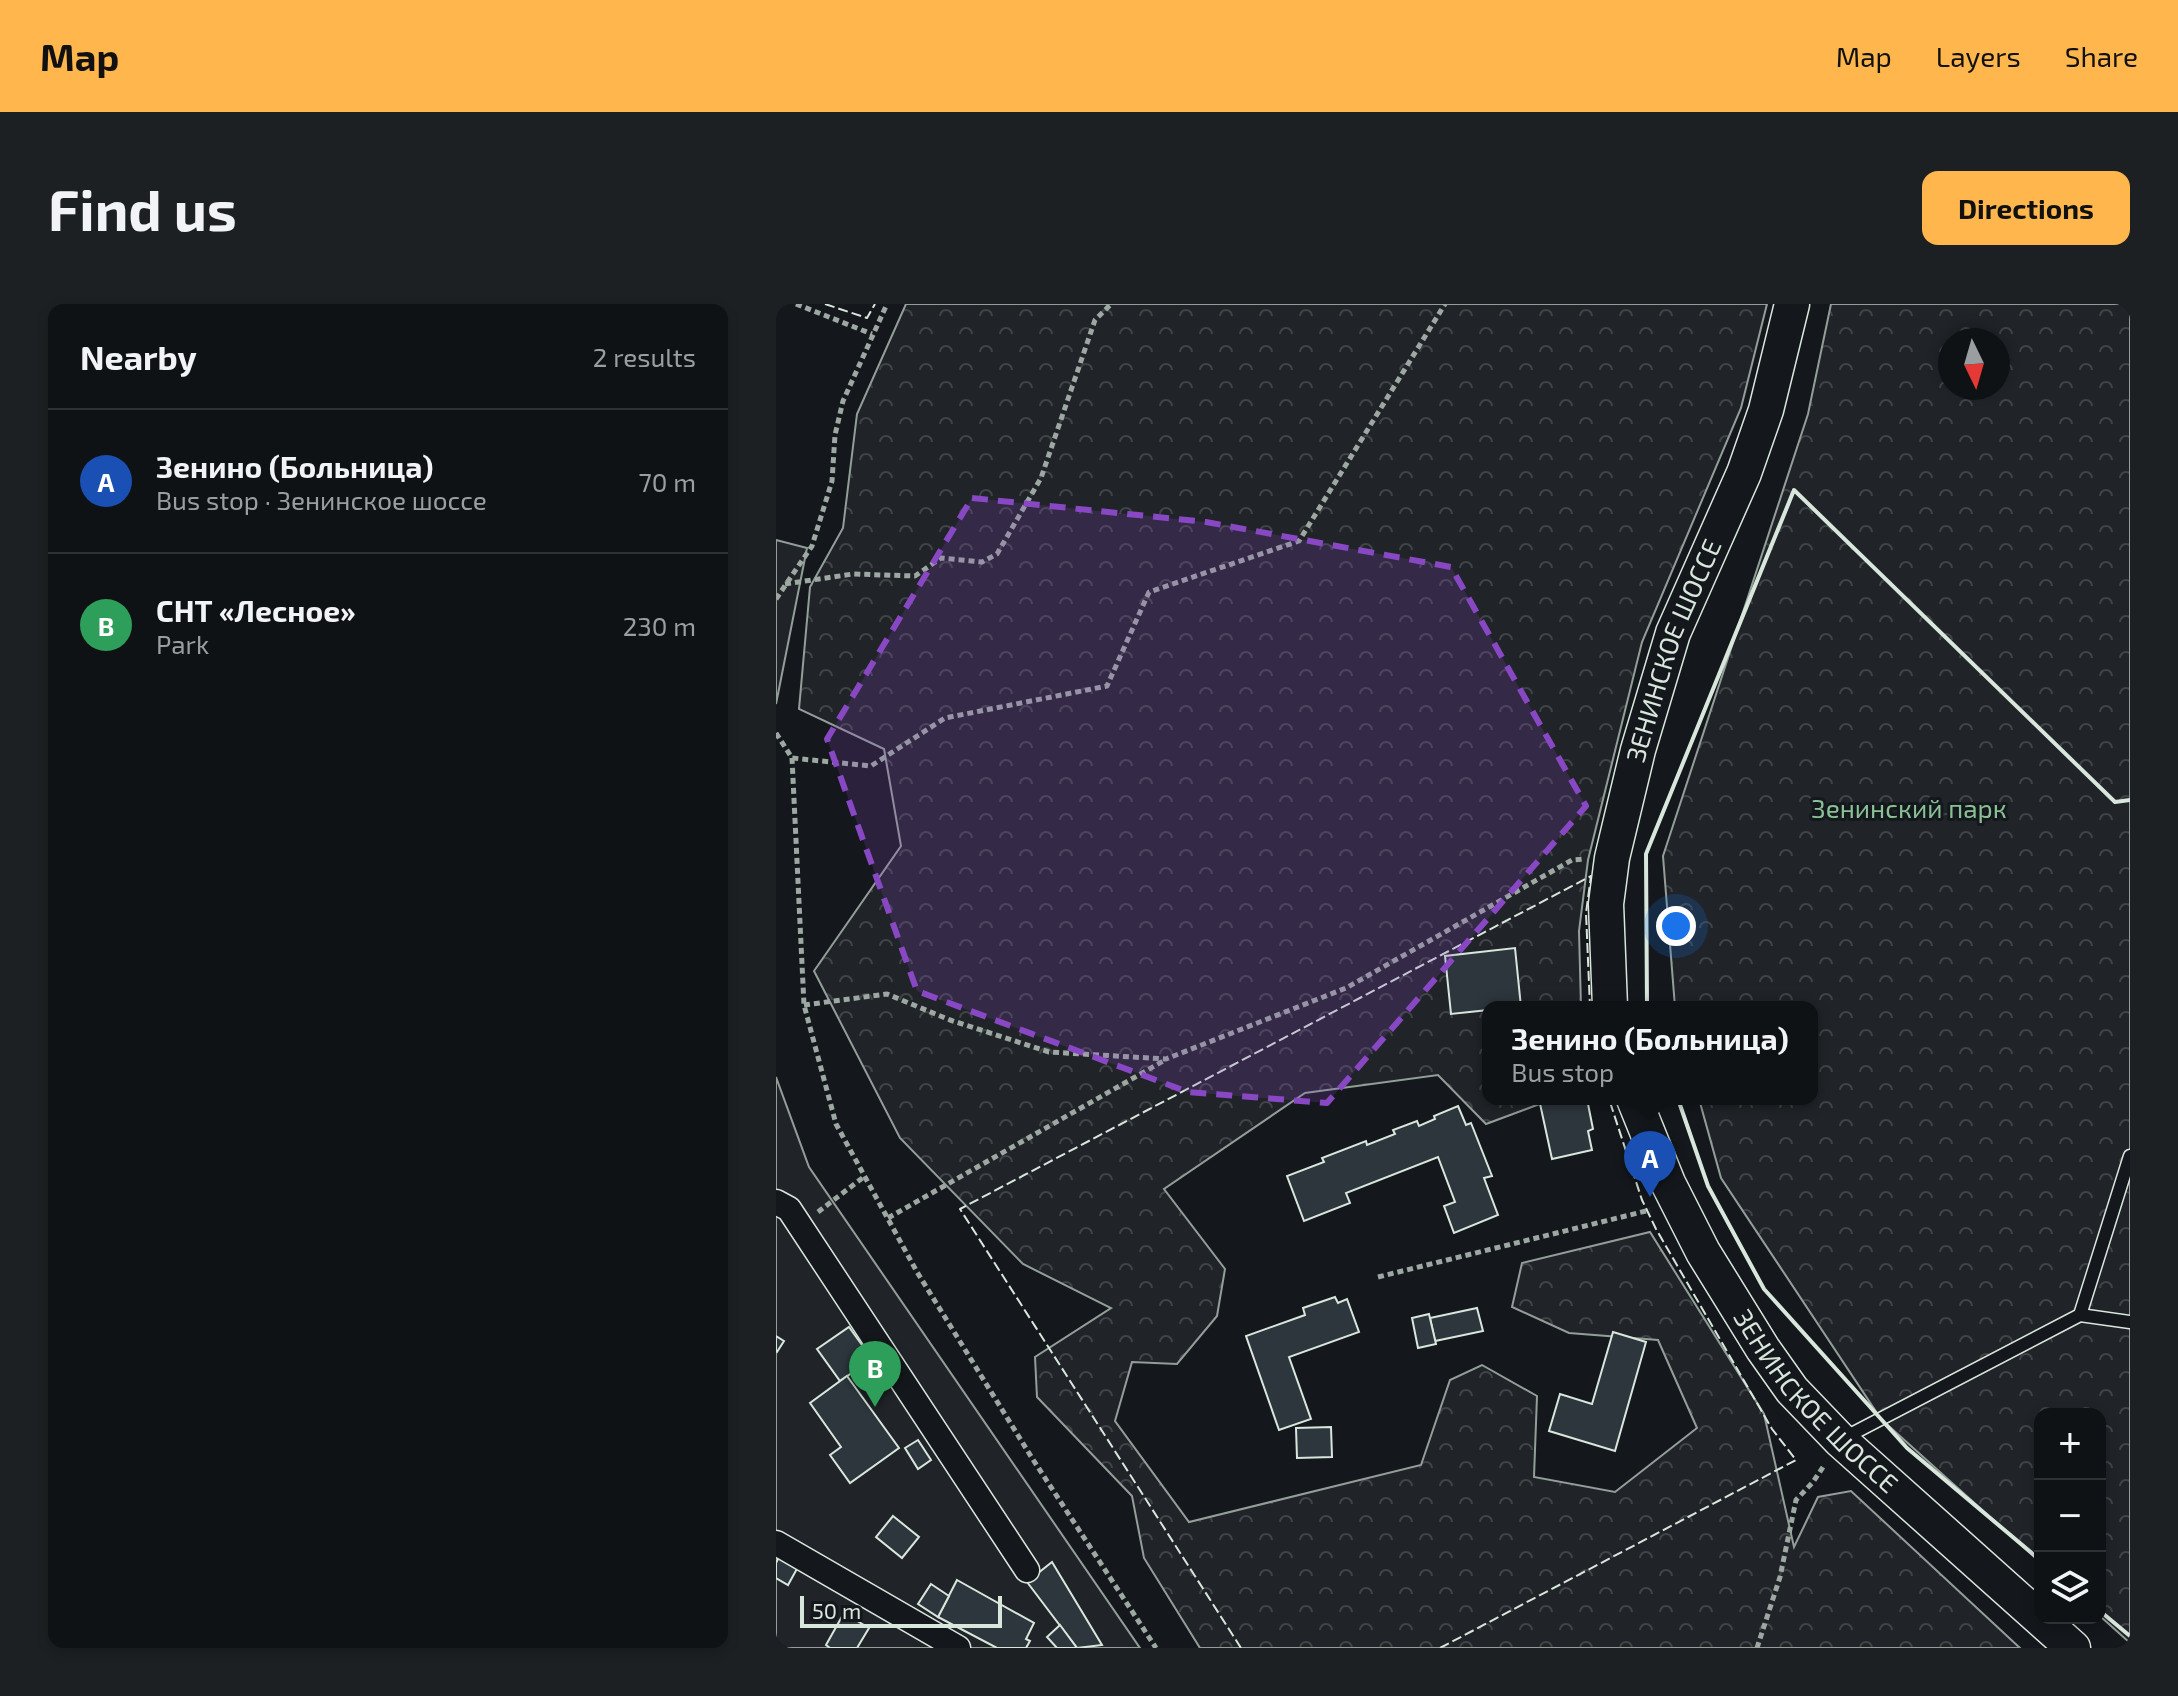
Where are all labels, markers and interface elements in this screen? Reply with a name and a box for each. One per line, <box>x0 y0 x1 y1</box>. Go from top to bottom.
text: Map <box>40 33 119 79</box>
text: Map <box>1836 39 1892 73</box>
text: Layers <box>1936 39 2021 73</box>
text: Share <box>2065 39 2138 73</box>
button: Directions <box>1922 171 2130 245</box>
text: Find us <box>48 175 237 242</box>
north arrow <box>1938 328 2010 400</box>
text: Nearby <box>80 336 197 377</box>
text: 2 results <box>593 341 696 372</box>
text: Зенино (Больница) <box>156 448 433 484</box>
text: A <box>98 466 114 497</box>
text: 70 m <box>638 466 696 497</box>
text: Bus stop · Зенинское шоссе <box>156 484 487 515</box>
street label: ЗЕНИНСКОЕ ШОССЕ <box>1619 534 1727 765</box>
text: СНТ «Лесное» <box>156 592 356 628</box>
text: B <box>98 610 114 641</box>
text: 230 m <box>623 610 696 641</box>
text: Park <box>156 628 209 659</box>
park label: Зенинский парк <box>1811 792 2007 823</box>
your location <box>1656 906 1696 946</box>
popup <box>1482 1001 1818 1105</box>
text: Зенино (Больница) <box>1511 1020 1789 1056</box>
text: Bus stop <box>1511 1056 1614 1087</box>
pin: A <box>1624 1131 1676 1197</box>
street label: ЗЕНИНСКОЕ ШОССЕ <box>1728 1303 1905 1498</box>
pin: B <box>849 1341 901 1407</box>
map controls <box>2034 1408 2106 1624</box>
button: + <box>2034 1408 2106 1480</box>
button: − <box>2034 1480 2106 1552</box>
button: layers <box>2034 1552 2106 1624</box>
scale bar <box>800 1592 1002 1628</box>
text: 50 m <box>812 1597 861 1623</box>

